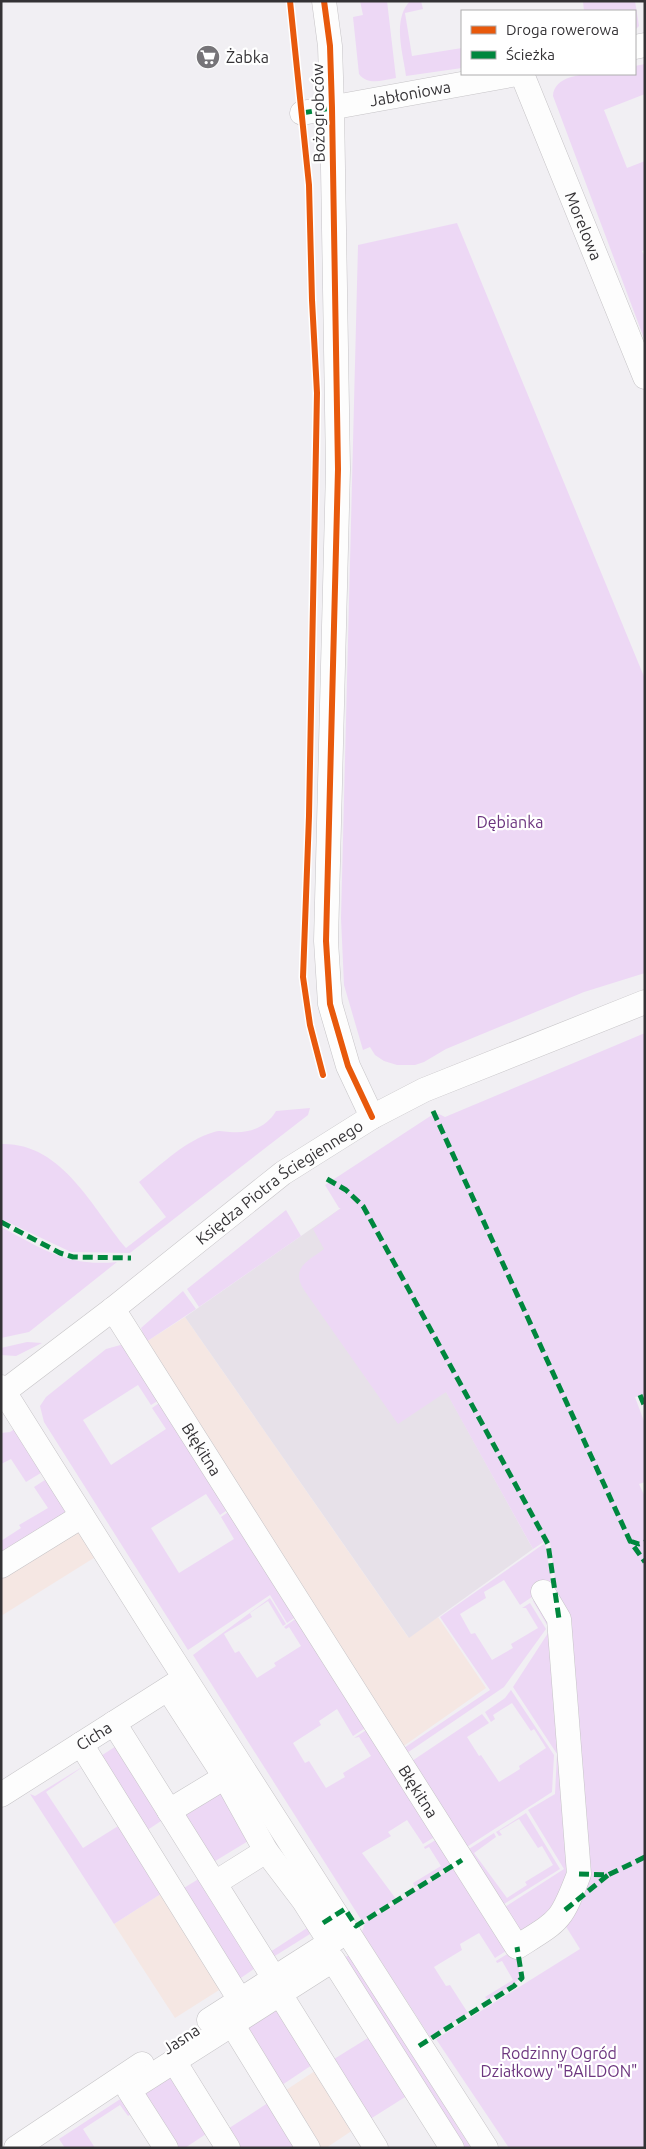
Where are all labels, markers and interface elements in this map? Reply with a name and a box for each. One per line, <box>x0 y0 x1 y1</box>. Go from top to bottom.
legend <box>461 10 636 75</box>
text: Droga rowerowa <box>506 21 619 38</box>
supermarket icon: Żabka <box>195 44 221 70</box>
text: Ścieżka <box>506 46 555 63</box>
place label: Żabka <box>226 48 269 66</box>
street label: Bożogrobców <box>308 63 328 163</box>
street label: Jabłoniowa <box>368 77 452 110</box>
street label: Morelowa <box>562 189 606 263</box>
park label: Dębianka <box>476 813 544 831</box>
street label: Księdza Piotra Ściegiennego <box>192 1116 366 1248</box>
street label: Błękitna <box>178 1420 225 1479</box>
street label: Cicha <box>73 1718 115 1754</box>
street label: Błękitna <box>395 1762 442 1821</box>
street label: Jasna <box>159 2020 203 2058</box>
park label: Rodzinny Ogród Działkowy "BAILDON" <box>481 2044 637 2080</box>

